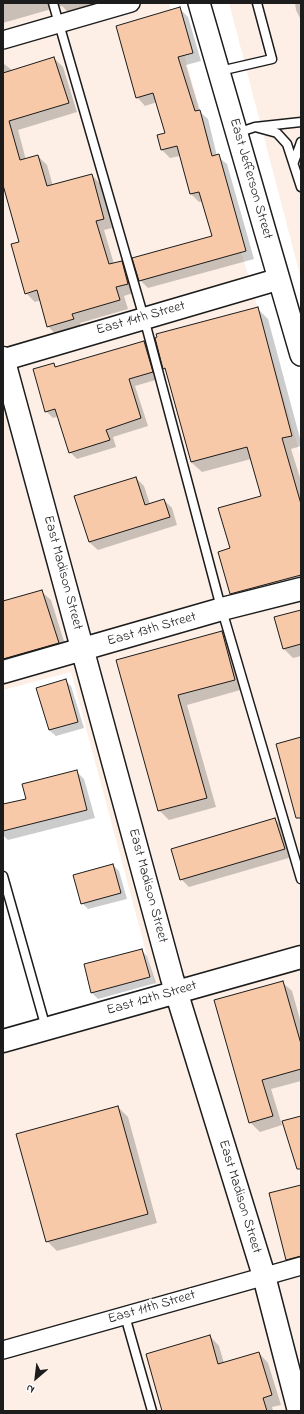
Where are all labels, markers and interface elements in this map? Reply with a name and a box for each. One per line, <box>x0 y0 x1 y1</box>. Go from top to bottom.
street label: East Jefferson Street <box>225 116 275 242</box>
street label: East 14th Street <box>95 298 187 340</box>
street label: East Madison Street <box>39 514 85 632</box>
street label: East 13th Street <box>106 609 198 651</box>
street label: East Madison Street <box>124 827 170 945</box>
street label: East 12th Street <box>105 978 199 1020</box>
street label: East Madison Street <box>214 1138 264 1256</box>
street label: East 11th Street <box>106 1287 198 1329</box>
north arrow <box>16 1358 56 1398</box>
text: N <box>23 1380 37 1397</box>

